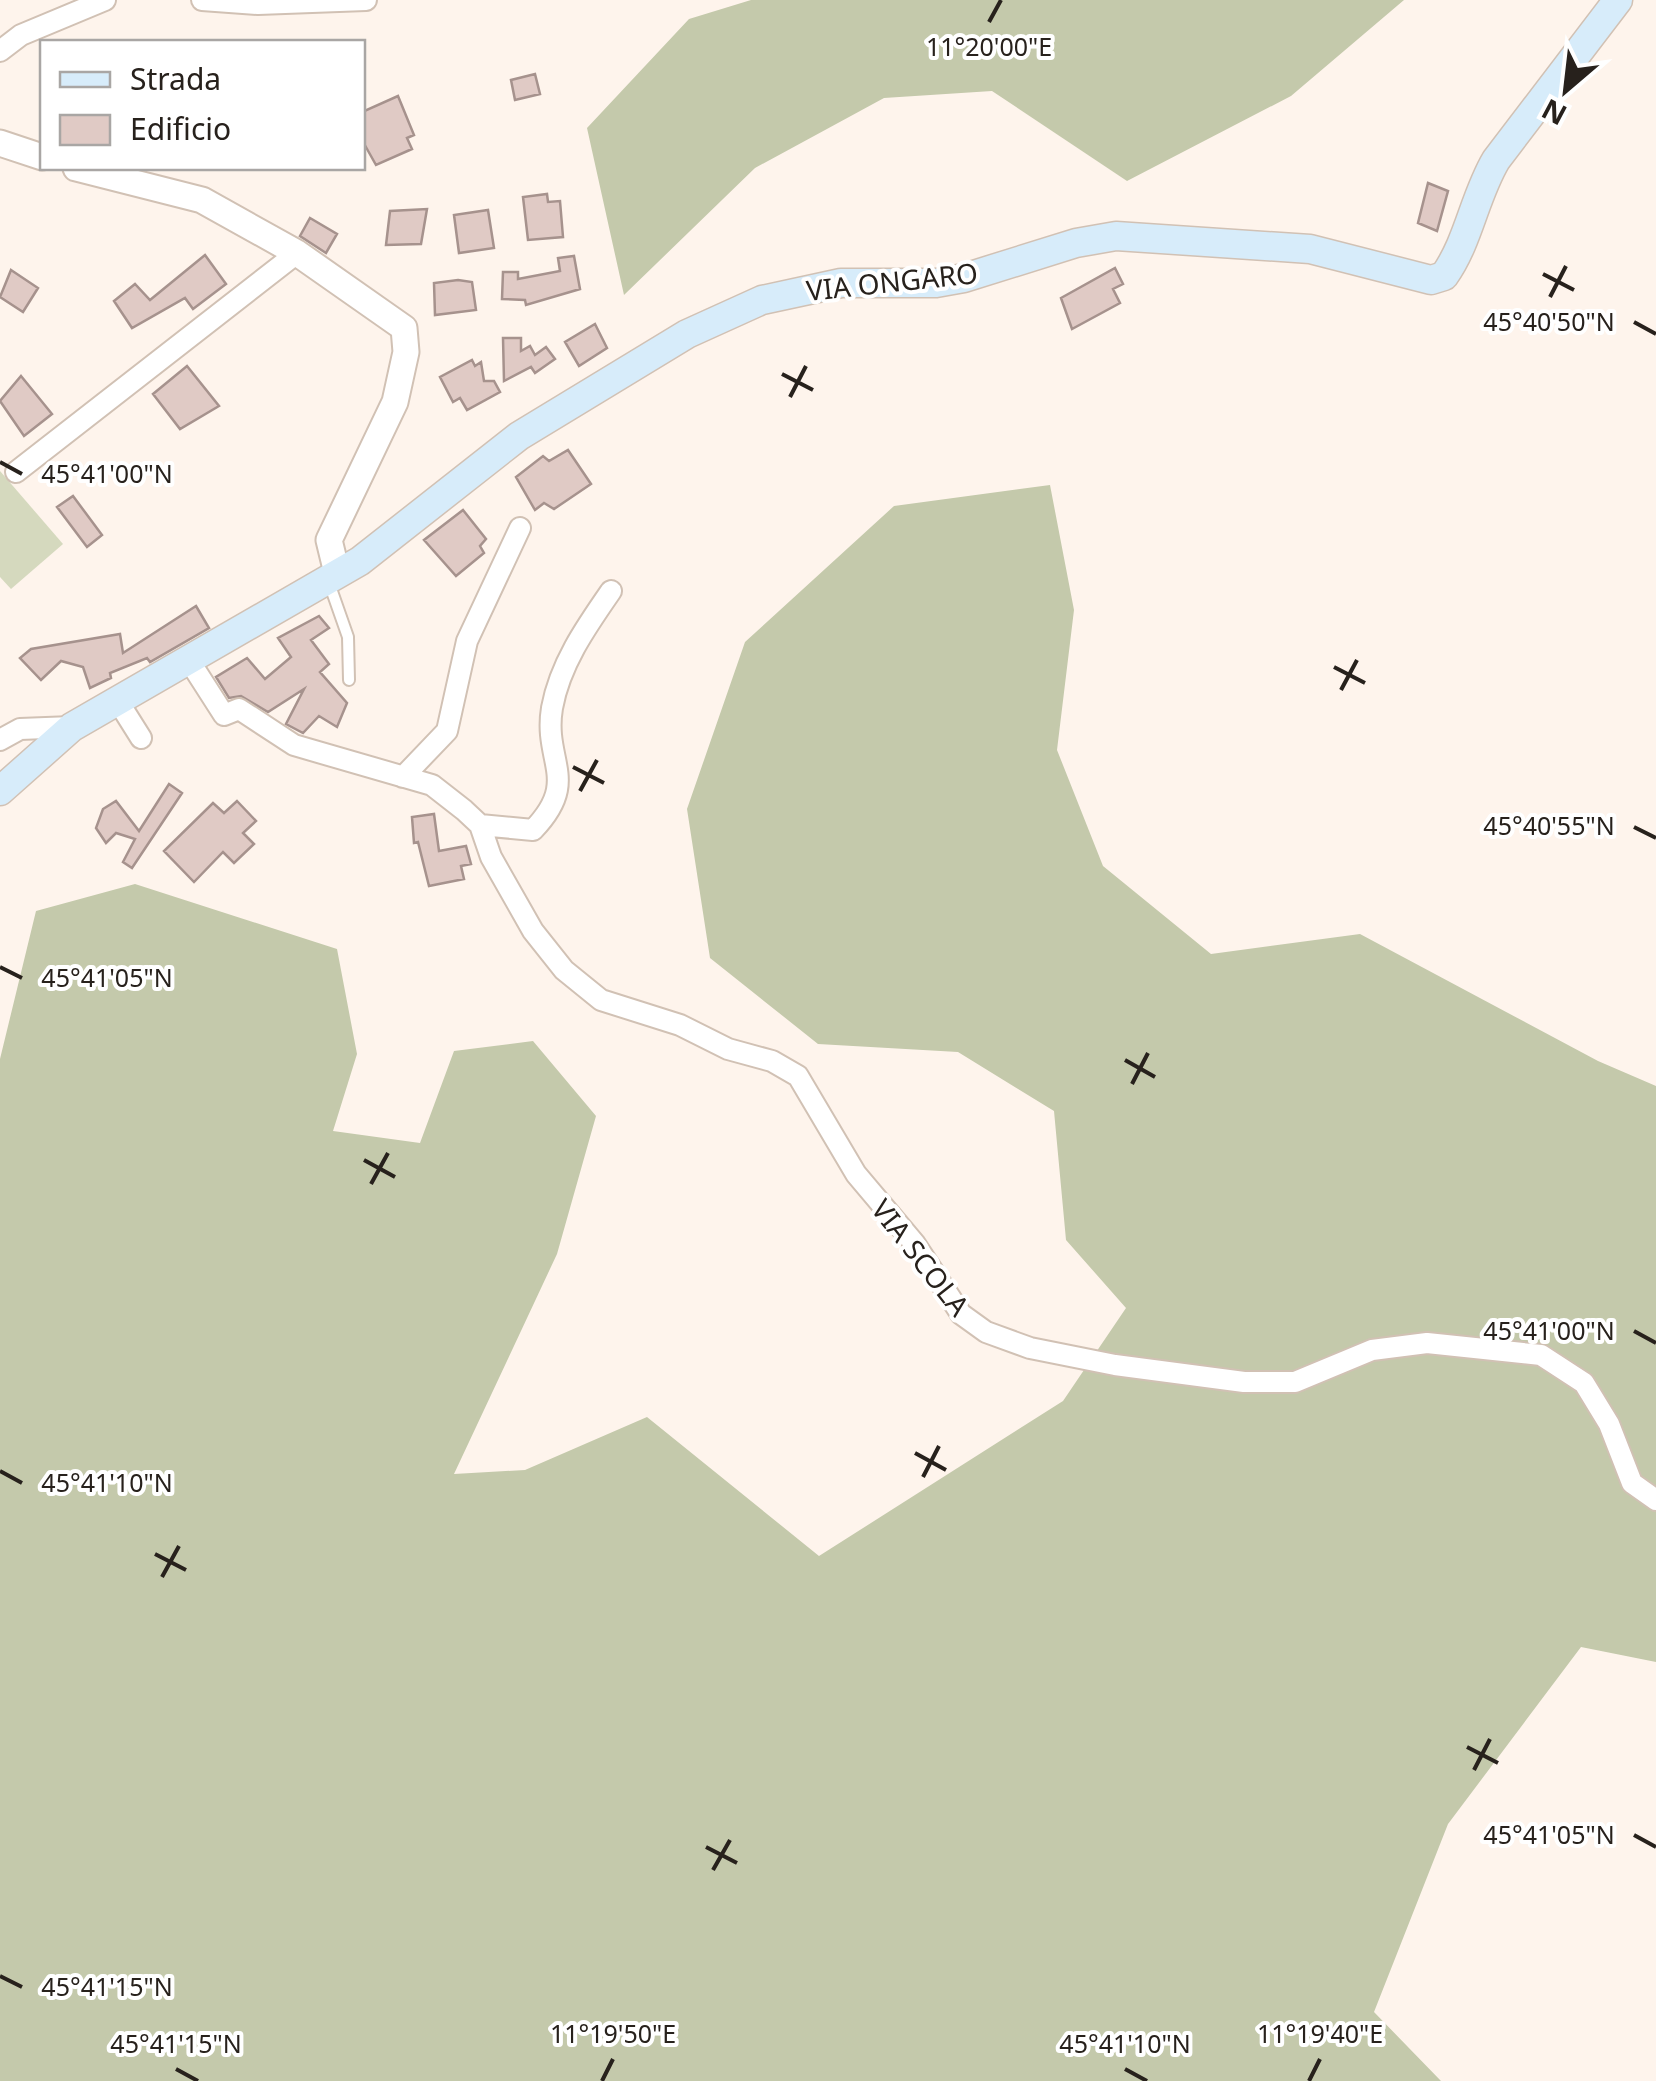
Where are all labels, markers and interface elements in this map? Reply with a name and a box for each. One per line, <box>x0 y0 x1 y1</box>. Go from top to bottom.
text: 11°20'00"E <box>926 29 1052 63</box>
legend <box>40 40 365 170</box>
north arrow <box>1516 40 1616 140</box>
text: Strada <box>130 58 221 99</box>
text: N <box>1535 91 1573 135</box>
text: Edificio <box>130 108 231 149</box>
street label: VIA ONGARO <box>804 253 980 309</box>
text: 45°40'50"N <box>1483 304 1615 338</box>
text: 45°41'00"N <box>41 456 173 490</box>
text: 45°40'55"N <box>1483 808 1615 842</box>
text: 45°41'05"N <box>41 960 173 994</box>
street label: VIA SCOLA <box>863 1191 979 1323</box>
text: 45°41'00"N <box>1483 1313 1615 1347</box>
text: 45°41'10"N <box>41 1465 173 1499</box>
text: 45°41'05"N <box>1483 1817 1615 1851</box>
text: 45°41'15"N <box>41 1969 173 2003</box>
text: 11°19'50"E <box>550 2016 676 2050</box>
text: 11°19'40"E <box>1257 2016 1383 2050</box>
text: 45°41'15"N <box>110 2026 242 2060</box>
text: 45°41'10"N <box>1059 2026 1191 2060</box>

